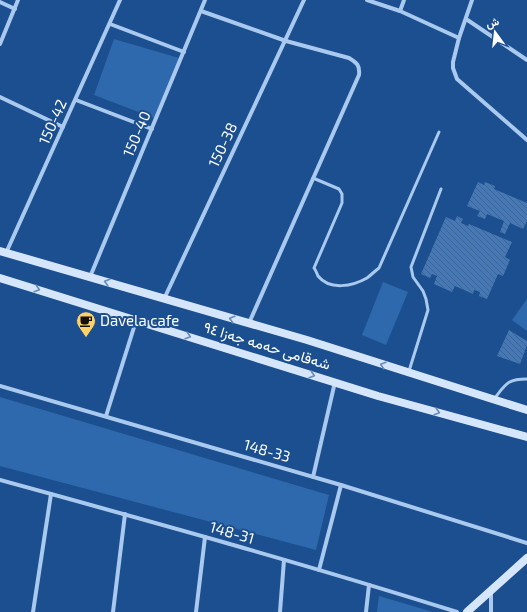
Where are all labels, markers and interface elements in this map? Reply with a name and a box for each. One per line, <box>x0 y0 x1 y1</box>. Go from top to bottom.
north arrow <box>475 12 515 52</box>
text: ش <box>484 14 501 31</box>
street label: 150-42 <box>34 96 70 147</box>
street label: 150-40 <box>118 108 154 159</box>
street label: 150-38 <box>204 119 240 170</box>
one-way arrow <box>104 278 111 287</box>
one-way arrow <box>34 285 41 293</box>
cafe icon: Davela cafe <box>75 310 97 338</box>
place label: Davela cafe <box>100 311 179 329</box>
one-way arrow <box>229 315 236 324</box>
street label: شەقامی حەمە جەزا ٩٤ <box>201 317 333 375</box>
one-way arrow <box>184 332 191 340</box>
one-way arrow <box>380 361 387 370</box>
one-way arrow <box>309 370 316 379</box>
one-way arrow <box>433 407 440 416</box>
street label: 148-33 <box>242 435 293 465</box>
street label: 148-31 <box>208 517 257 547</box>

